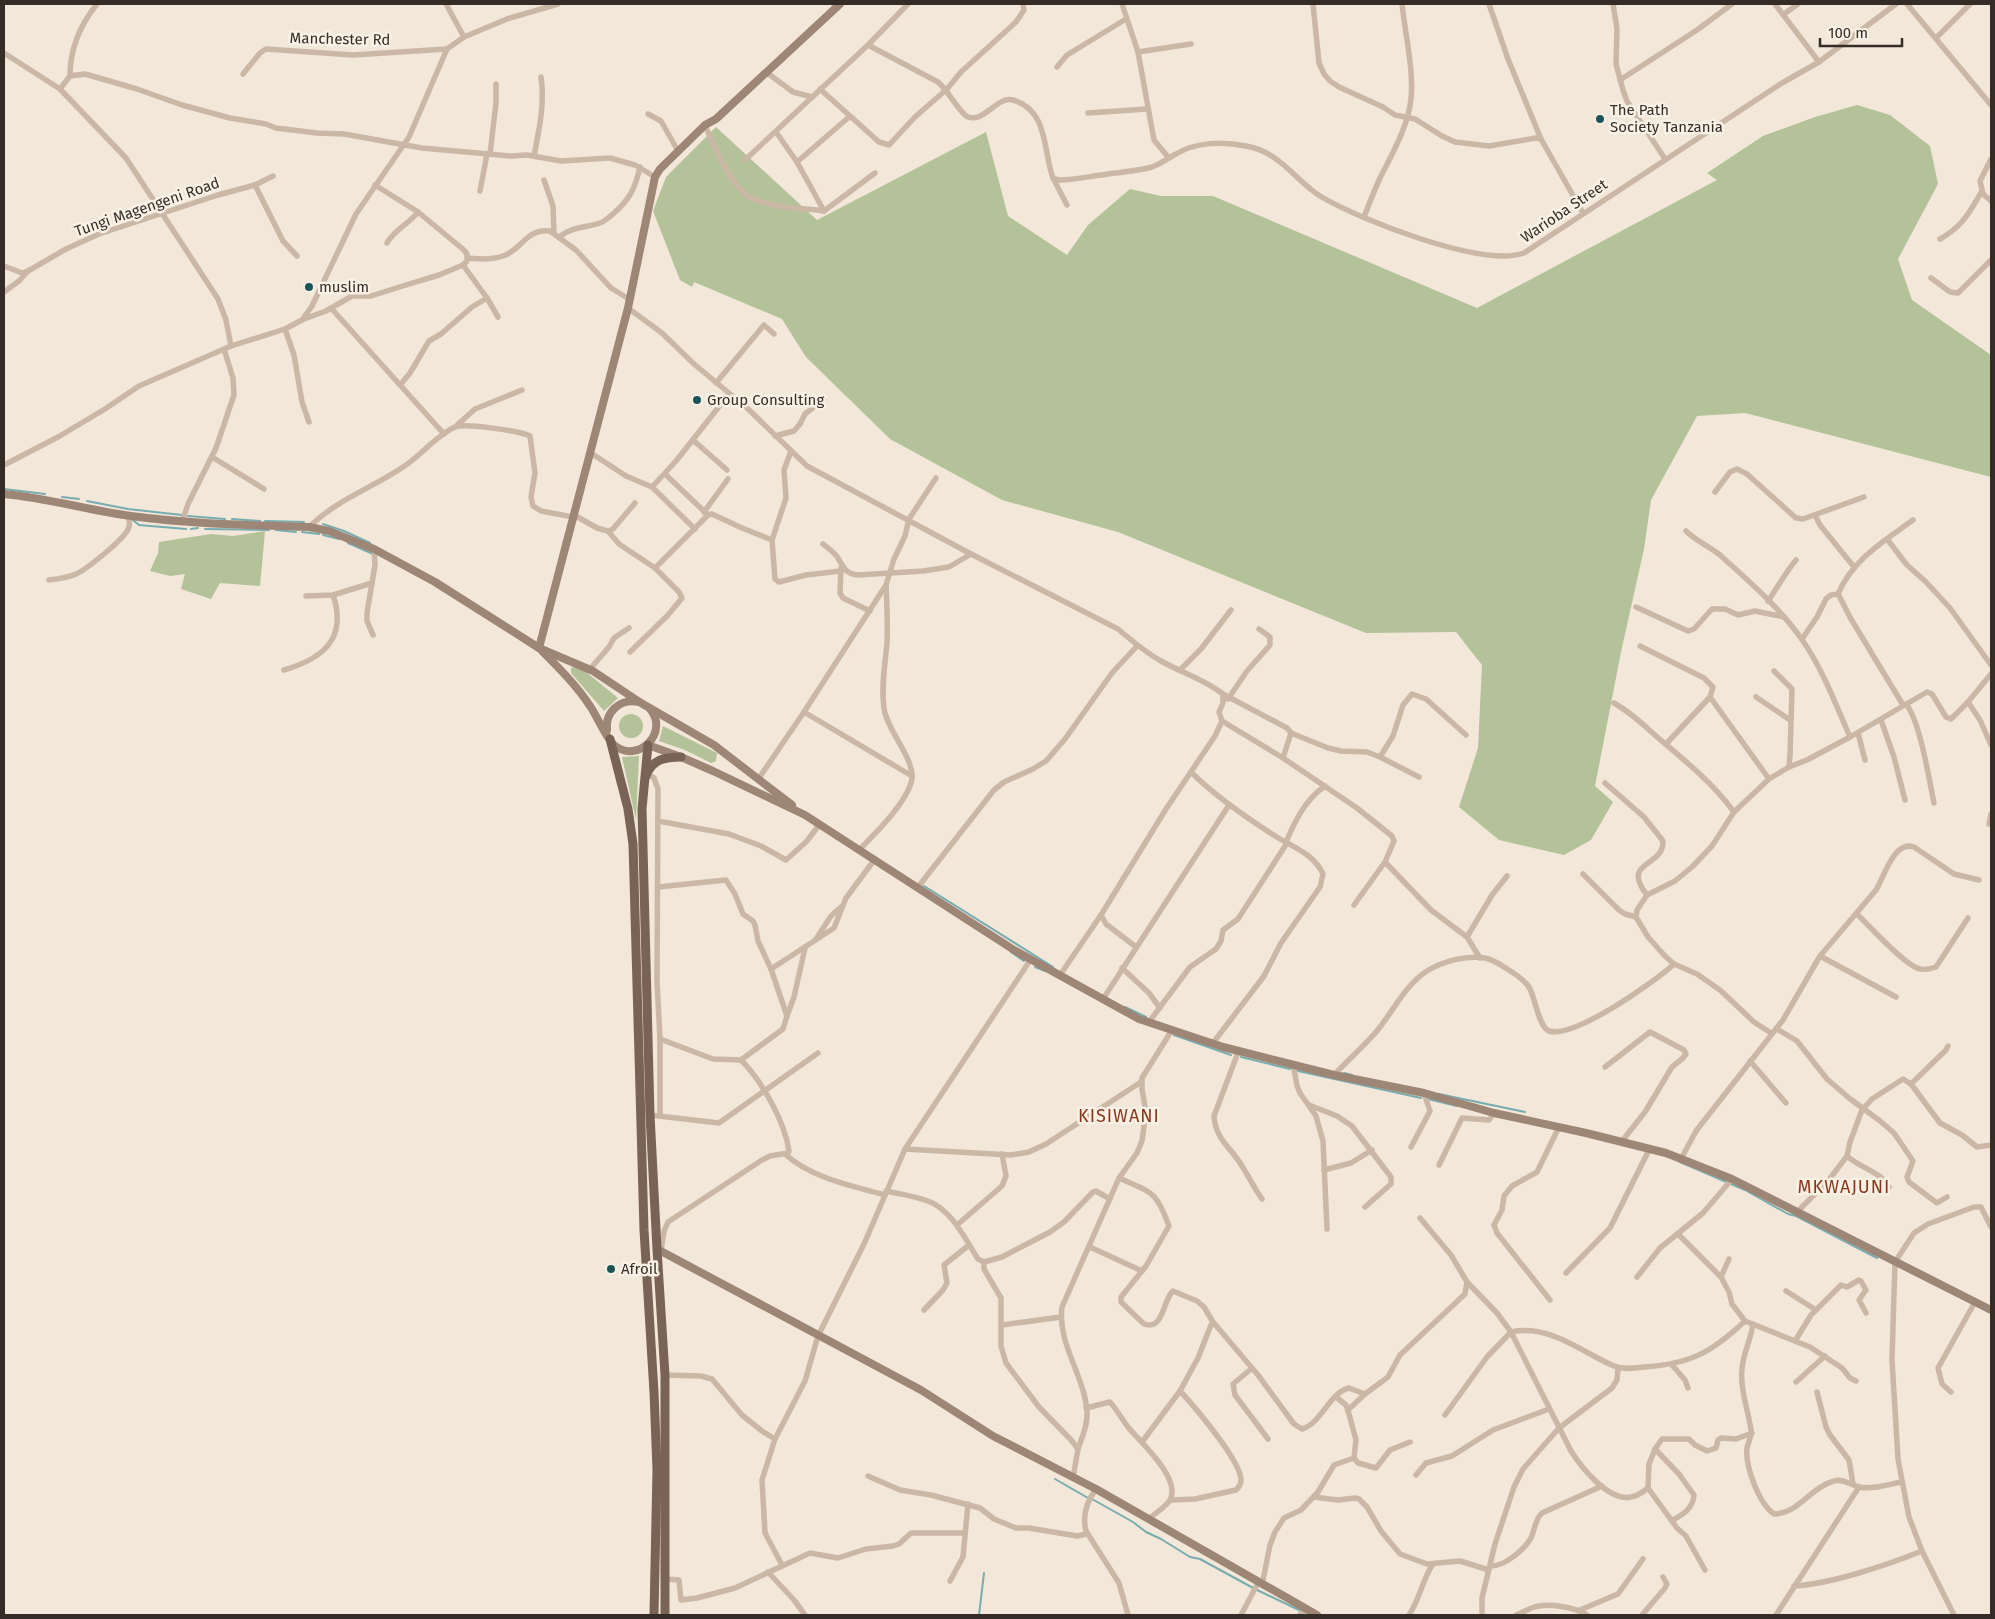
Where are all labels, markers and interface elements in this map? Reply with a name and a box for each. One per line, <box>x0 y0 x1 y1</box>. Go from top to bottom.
scale bar <box>1820 15 1902 47</box>
text: 100 m <box>1828 24 1868 42</box>
street label: Manchester Rd <box>289 29 391 49</box>
place label: The Path Society Tanzania <box>1610 101 1723 136</box>
marker: The Path Society Tanzania <box>1594 113 1606 125</box>
street label: Tungi Magengeni Road <box>72 174 222 240</box>
street label: Warioba Street <box>1517 175 1611 247</box>
place label: muslim <box>319 278 369 296</box>
marker: muslim <box>303 281 315 293</box>
place label: Group Consulting <box>707 391 824 409</box>
marker: Group Consulting <box>691 394 703 406</box>
district label: KISIWANI <box>1078 1105 1160 1127</box>
district label: MKWAJUNI <box>1798 1176 1890 1198</box>
place label: Afroil <box>621 1260 658 1278</box>
marker: Afroil <box>605 1263 617 1275</box>

